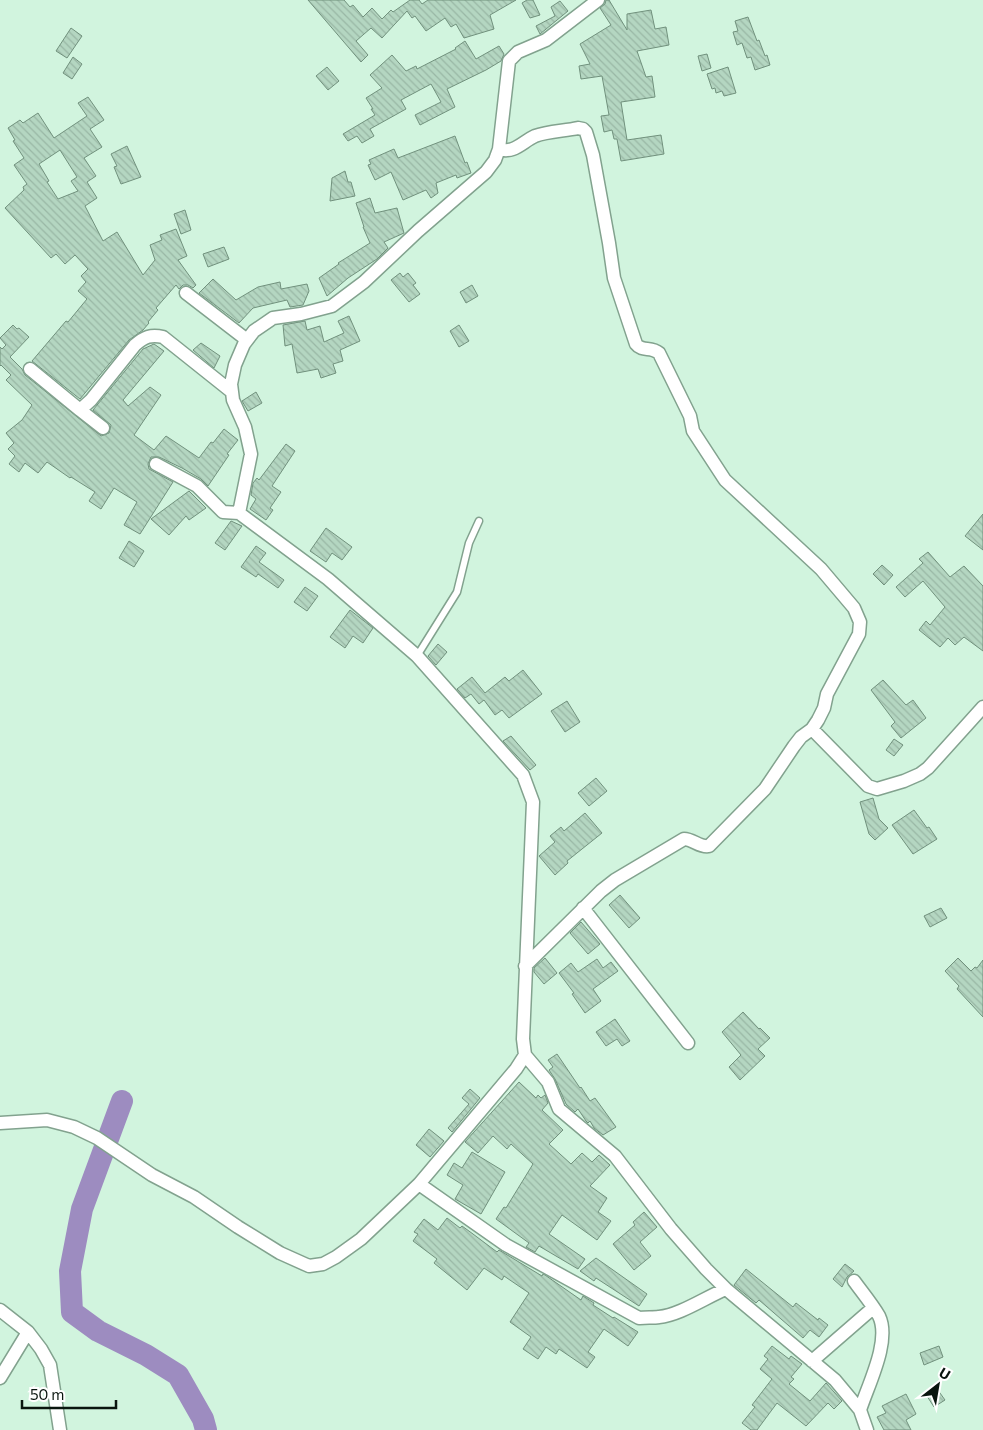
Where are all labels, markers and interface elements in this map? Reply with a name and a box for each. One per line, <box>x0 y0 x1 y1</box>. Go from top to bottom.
north arrow <box>913 1360 963 1410</box>
text: U <box>936 1364 954 1383</box>
scale bar <box>22 1378 116 1410</box>
text: 50 m <box>30 1385 64 1403</box>

